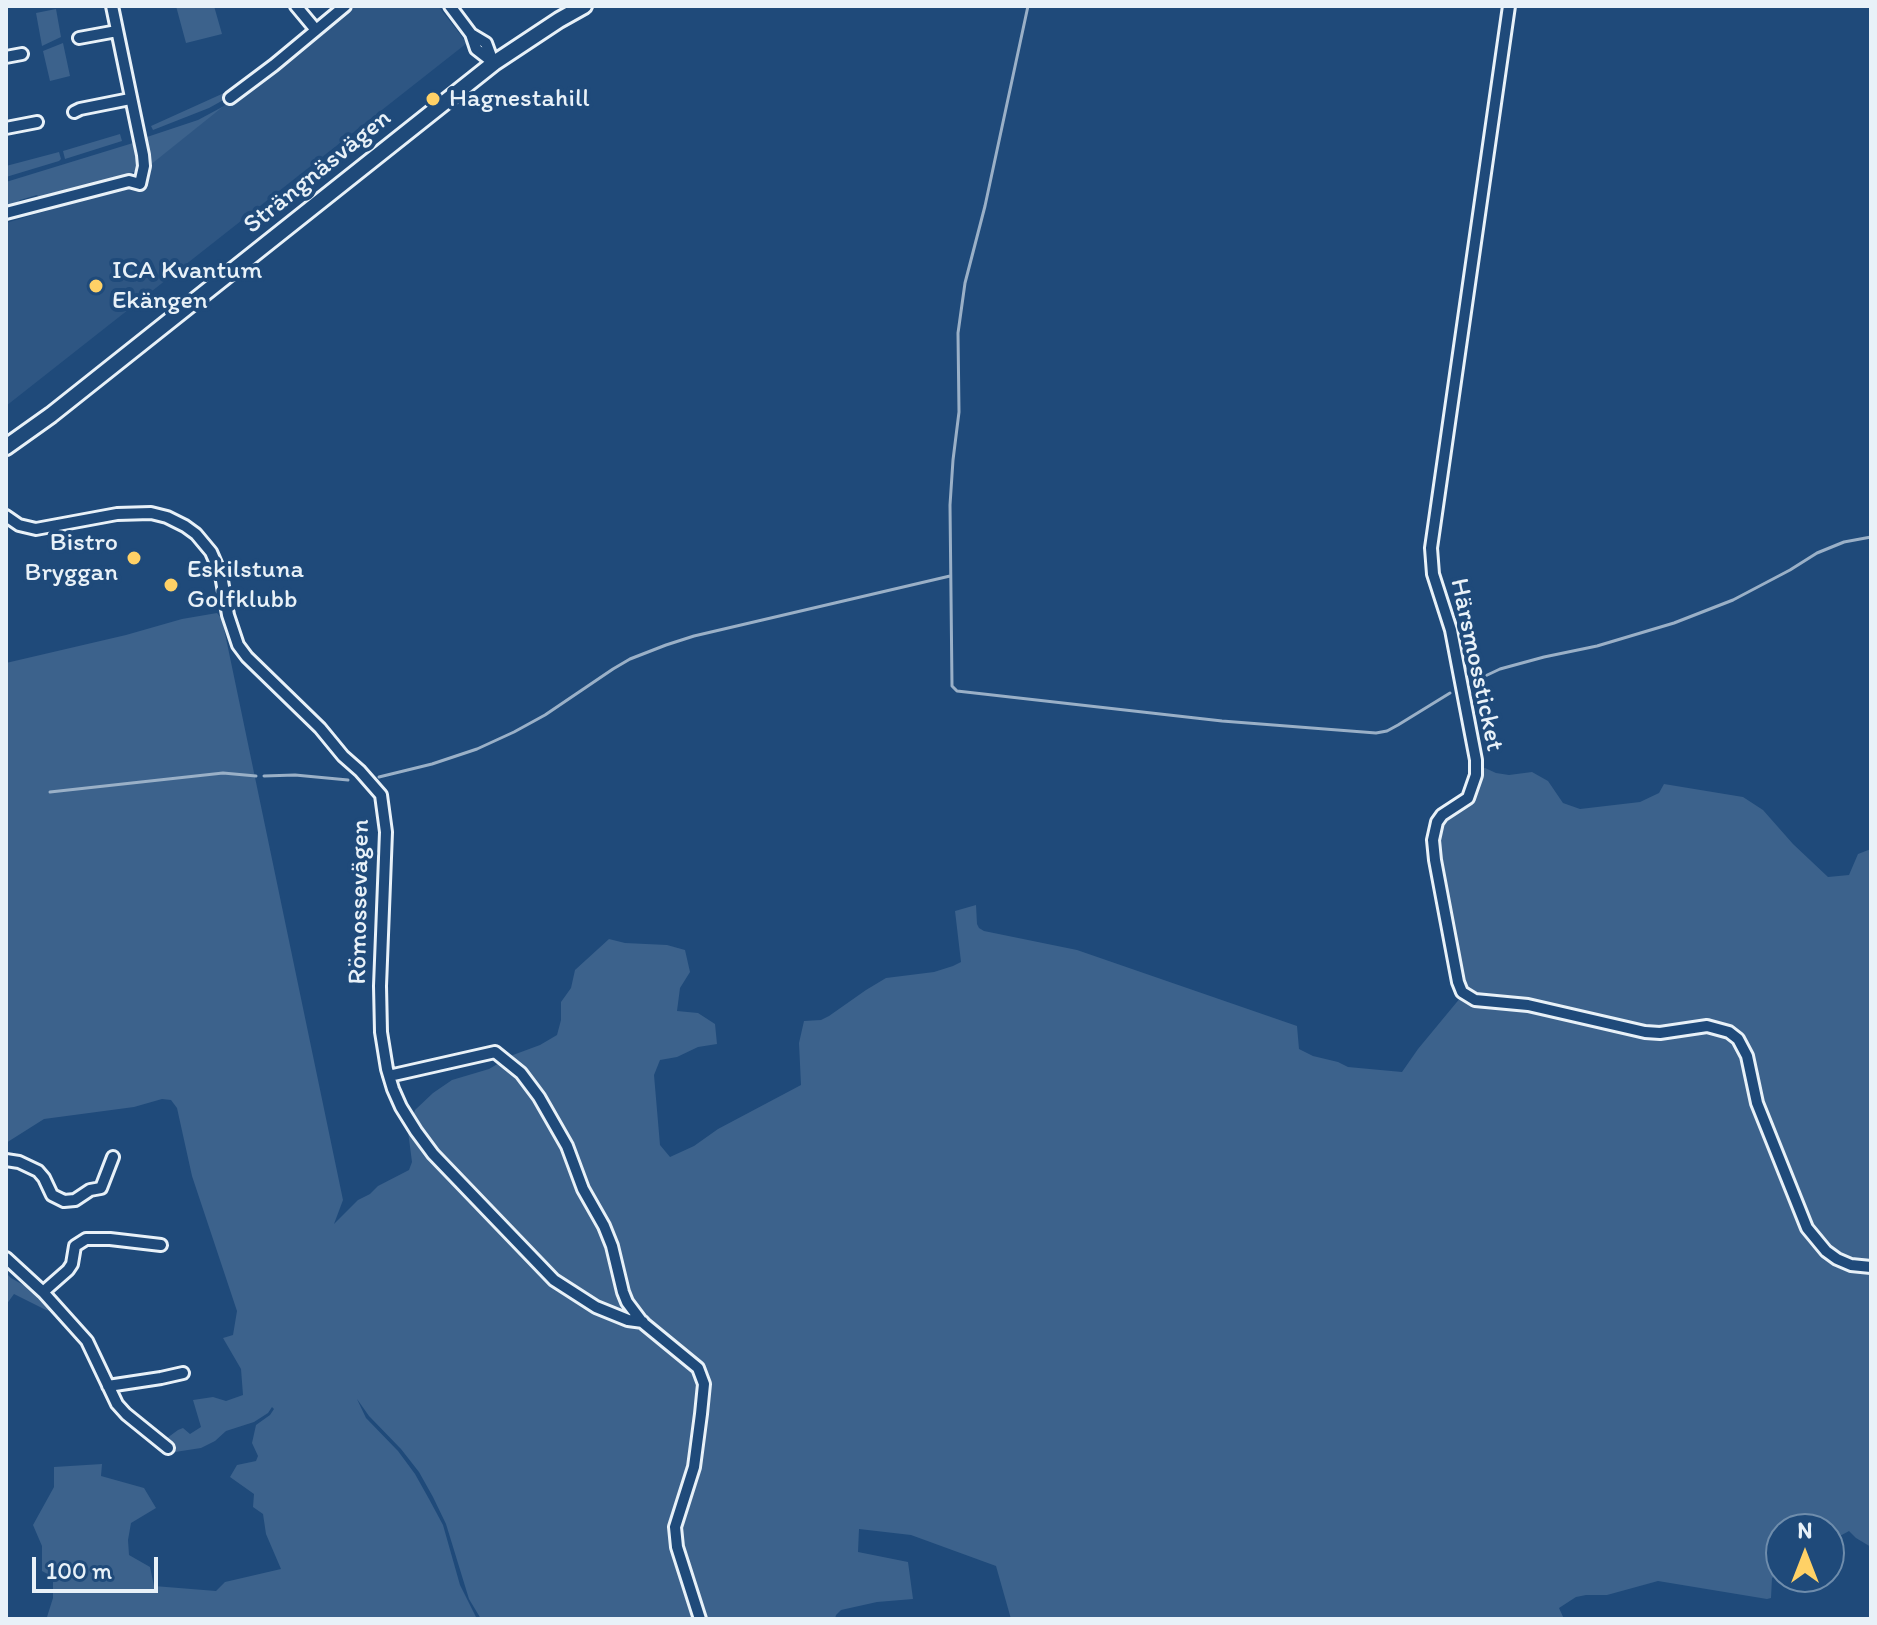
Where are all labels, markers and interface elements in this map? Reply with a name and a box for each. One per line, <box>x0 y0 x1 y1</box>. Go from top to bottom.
place label: Hagnestahill <box>449 83 590 115</box>
marker: Hagnestahill <box>424 90 442 108</box>
street label: Strängnäsvägen <box>238 103 398 241</box>
place label: ICA Kvantum Ekängen <box>112 255 262 316</box>
marker: ICA Kvantum Ekängen <box>87 277 105 295</box>
place label: Bistro Bryggan <box>25 527 118 588</box>
marker: Bistro Bryggan <box>125 549 143 567</box>
place label: Eskilstuna Golfklubb <box>187 554 304 616</box>
marker: Eskilstuna Golfklubb <box>162 576 180 594</box>
street label: Härsmossticket <box>1442 576 1510 754</box>
street label: Römossevägen <box>343 819 377 985</box>
north arrow <box>1765 1513 1845 1593</box>
text: N <box>1798 1517 1812 1544</box>
scale bar <box>36 1541 162 1591</box>
text: 100 m <box>46 1556 112 1585</box>

